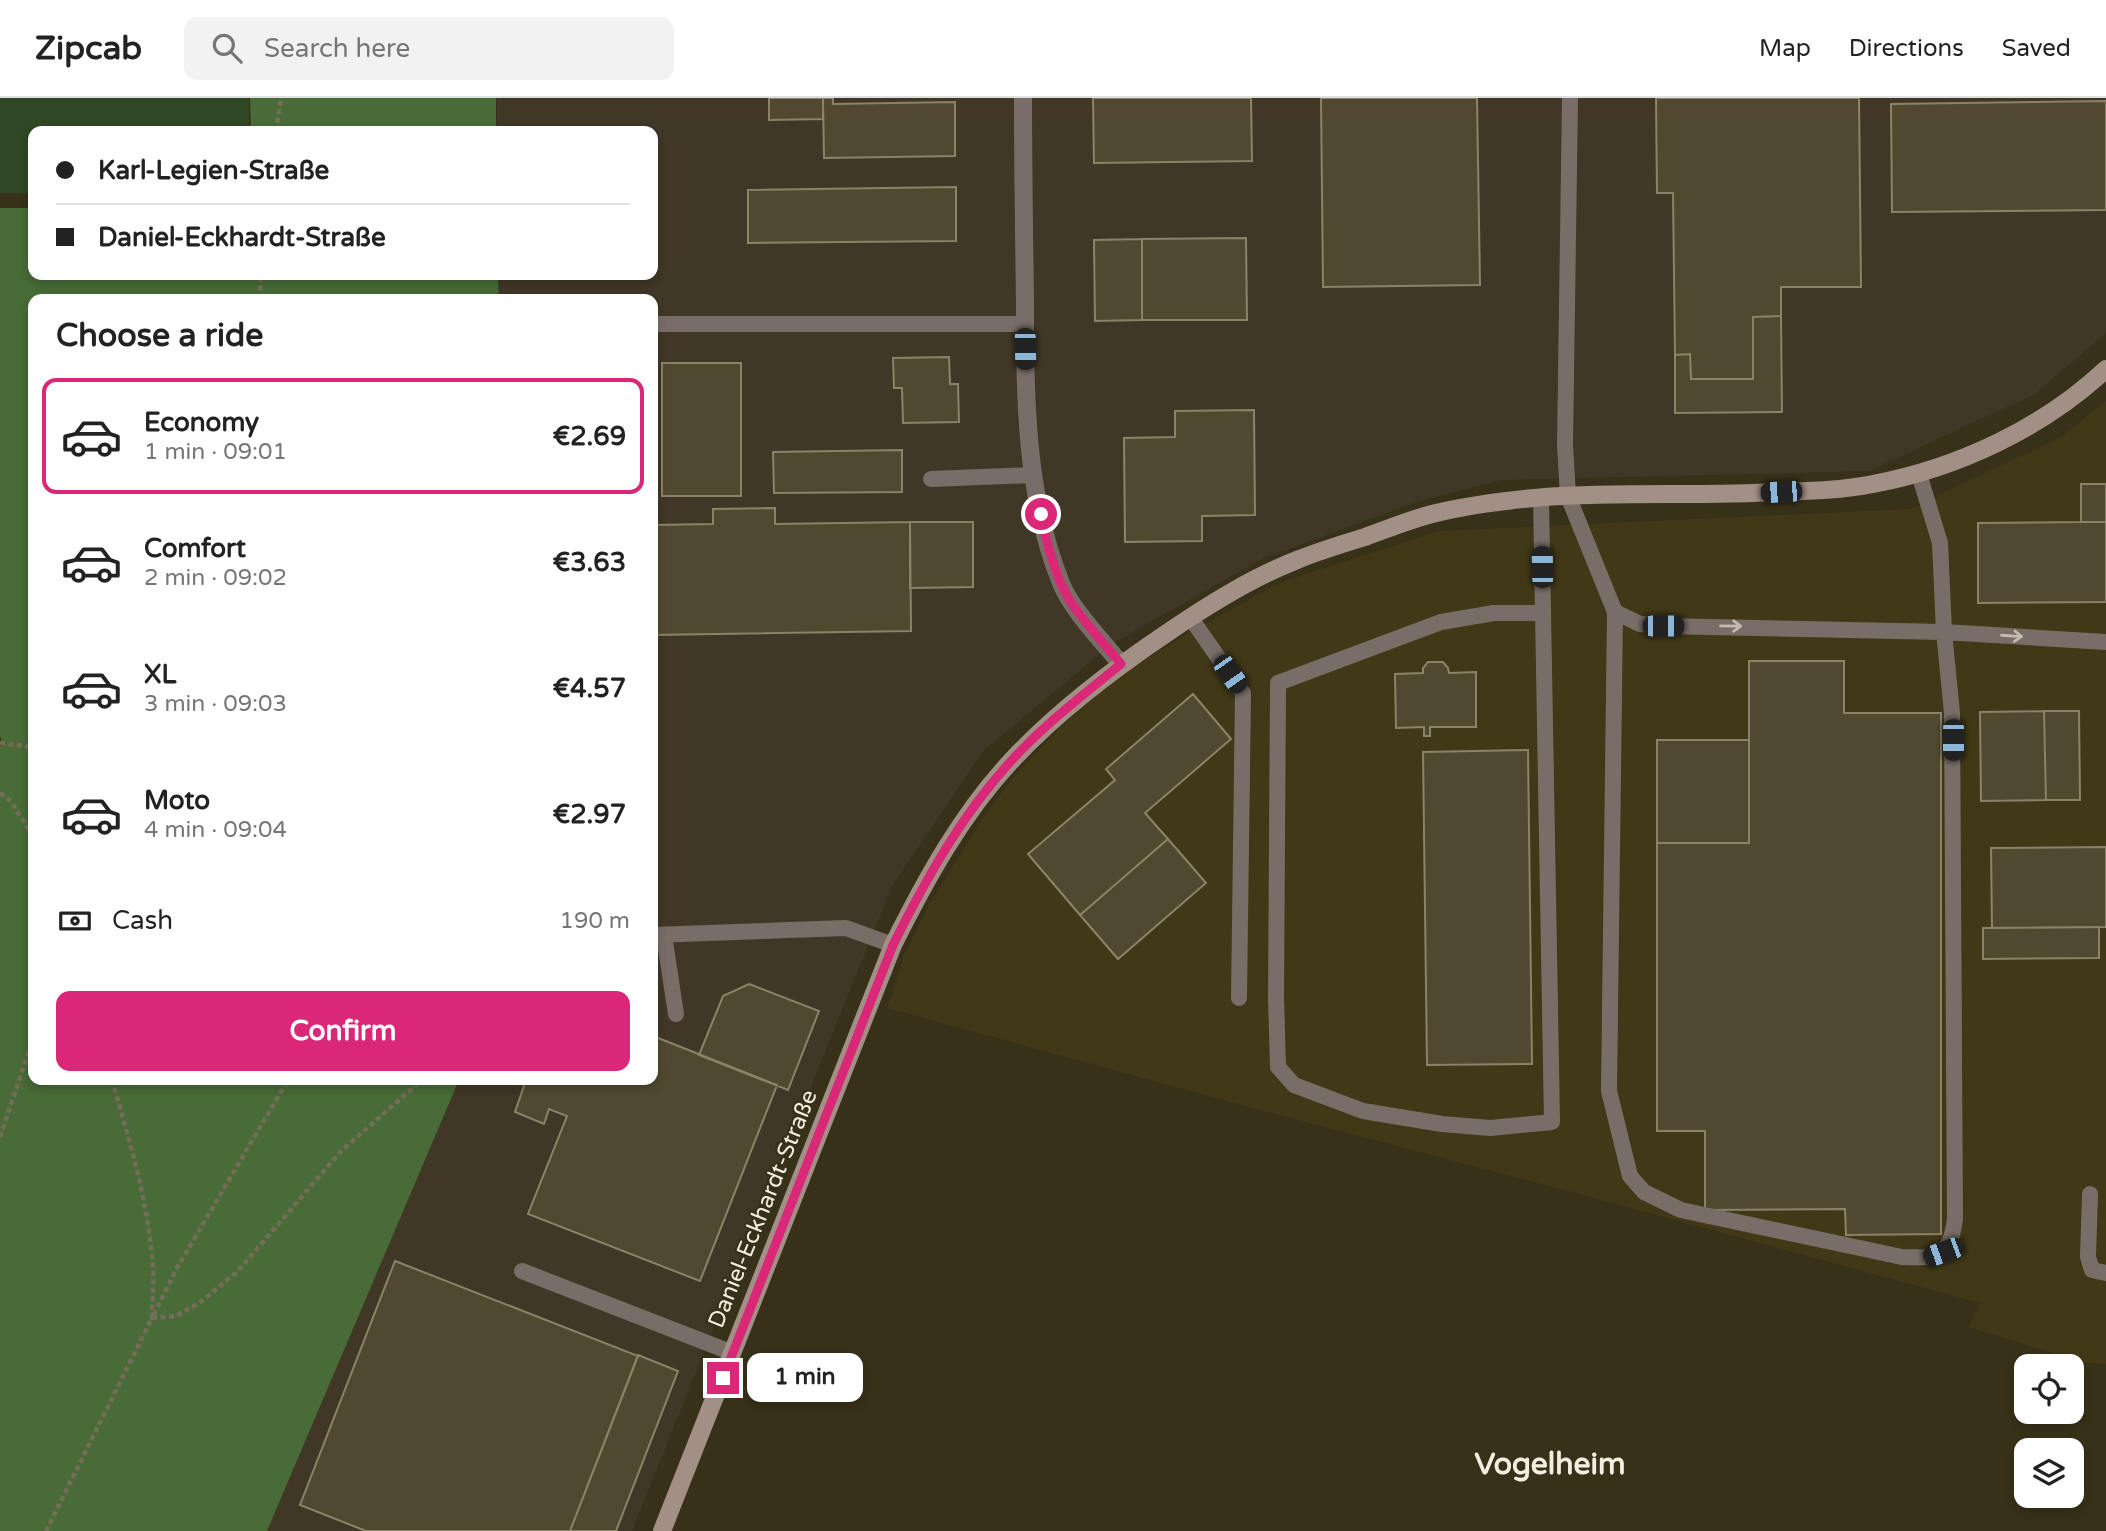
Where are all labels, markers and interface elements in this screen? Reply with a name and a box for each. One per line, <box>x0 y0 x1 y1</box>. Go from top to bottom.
search box <box>184 17 674 80</box>
text: Zipcab <box>35 29 142 68</box>
icon: search <box>208 29 246 67</box>
text: Search here <box>264 33 410 64</box>
text: Map <box>1759 34 1811 63</box>
text: Directions <box>1849 34 1964 63</box>
text: Saved <box>2002 34 2071 63</box>
text: Karl-Legien-Straße <box>98 155 329 186</box>
text: Daniel-Eckhardt-Straße <box>98 222 386 253</box>
text: Choose a ride <box>56 317 263 355</box>
car <box>1015 328 1036 370</box>
icon: car <box>60 405 123 468</box>
text: Economy <box>144 407 259 438</box>
text: €2.69 <box>553 421 626 452</box>
text: 1 min · 09:01 <box>144 438 287 466</box>
car <box>1760 480 1803 504</box>
route start <box>1025 498 1057 530</box>
icon: car <box>60 531 123 594</box>
text: Comfort <box>144 533 246 564</box>
car <box>1532 546 1553 588</box>
text: €3.63 <box>553 547 626 578</box>
text: 2 min · 09:02 <box>144 564 287 592</box>
car <box>1643 616 1685 637</box>
one-way arrow <box>1719 619 1742 633</box>
one-way arrow <box>2000 630 2023 643</box>
car <box>1210 651 1251 697</box>
icon: car <box>60 657 123 720</box>
text: XL <box>144 659 176 690</box>
text: €4.57 <box>553 673 626 704</box>
text: 3 min · 09:03 <box>144 690 287 718</box>
car <box>1943 719 1964 761</box>
icon: car <box>60 783 123 846</box>
text: Moto <box>144 785 210 816</box>
text: €2.97 <box>553 799 626 830</box>
text: 4 min · 09:04 <box>144 816 287 844</box>
icon: cash <box>56 902 94 940</box>
text: Cash <box>112 905 173 936</box>
text: 190 m <box>560 907 630 935</box>
button: Confirm <box>56 991 630 1071</box>
street label: Daniel-Eckhardt-Straße <box>702 1086 824 1332</box>
car <box>1920 1235 1967 1269</box>
callout: 1 min <box>748 1354 863 1402</box>
map controls <box>2014 1354 2084 1508</box>
button: locate <box>2014 1354 2084 1424</box>
route end <box>707 1362 739 1394</box>
text: 1 min <box>774 1363 836 1391</box>
button: layers <box>2014 1438 2084 1508</box>
district label: Vogelheim <box>1474 1446 1626 1483</box>

